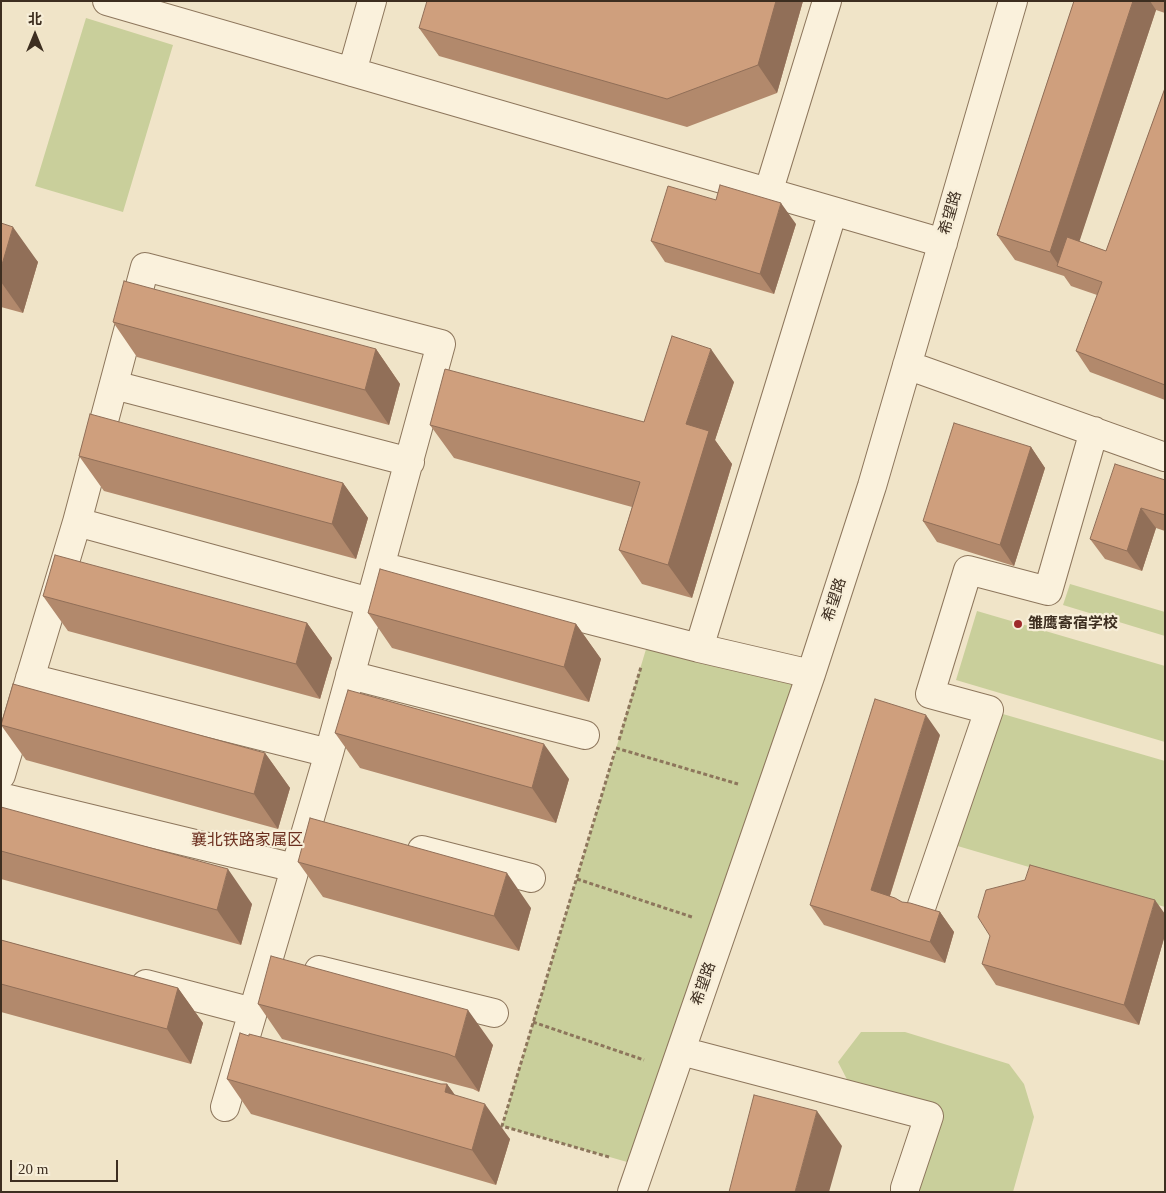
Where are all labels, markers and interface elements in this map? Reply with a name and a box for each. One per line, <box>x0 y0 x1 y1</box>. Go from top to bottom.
north arrow <box>10 10 60 60</box>
text: 北 <box>28 12 42 27</box>
street label: 希望路 <box>936 189 966 237</box>
street label: 希望路 <box>819 576 851 624</box>
place label: 雏鹰寄宿学校 <box>1028 615 1118 633</box>
marker: 雏鹰寄宿学校 <box>1012 618 1024 630</box>
district label: 襄北铁路家属区 <box>191 831 303 851</box>
street label: 希望路 <box>688 960 720 1008</box>
scale bar <box>12 1150 120 1182</box>
text: 20 m <box>18 1161 48 1177</box>

